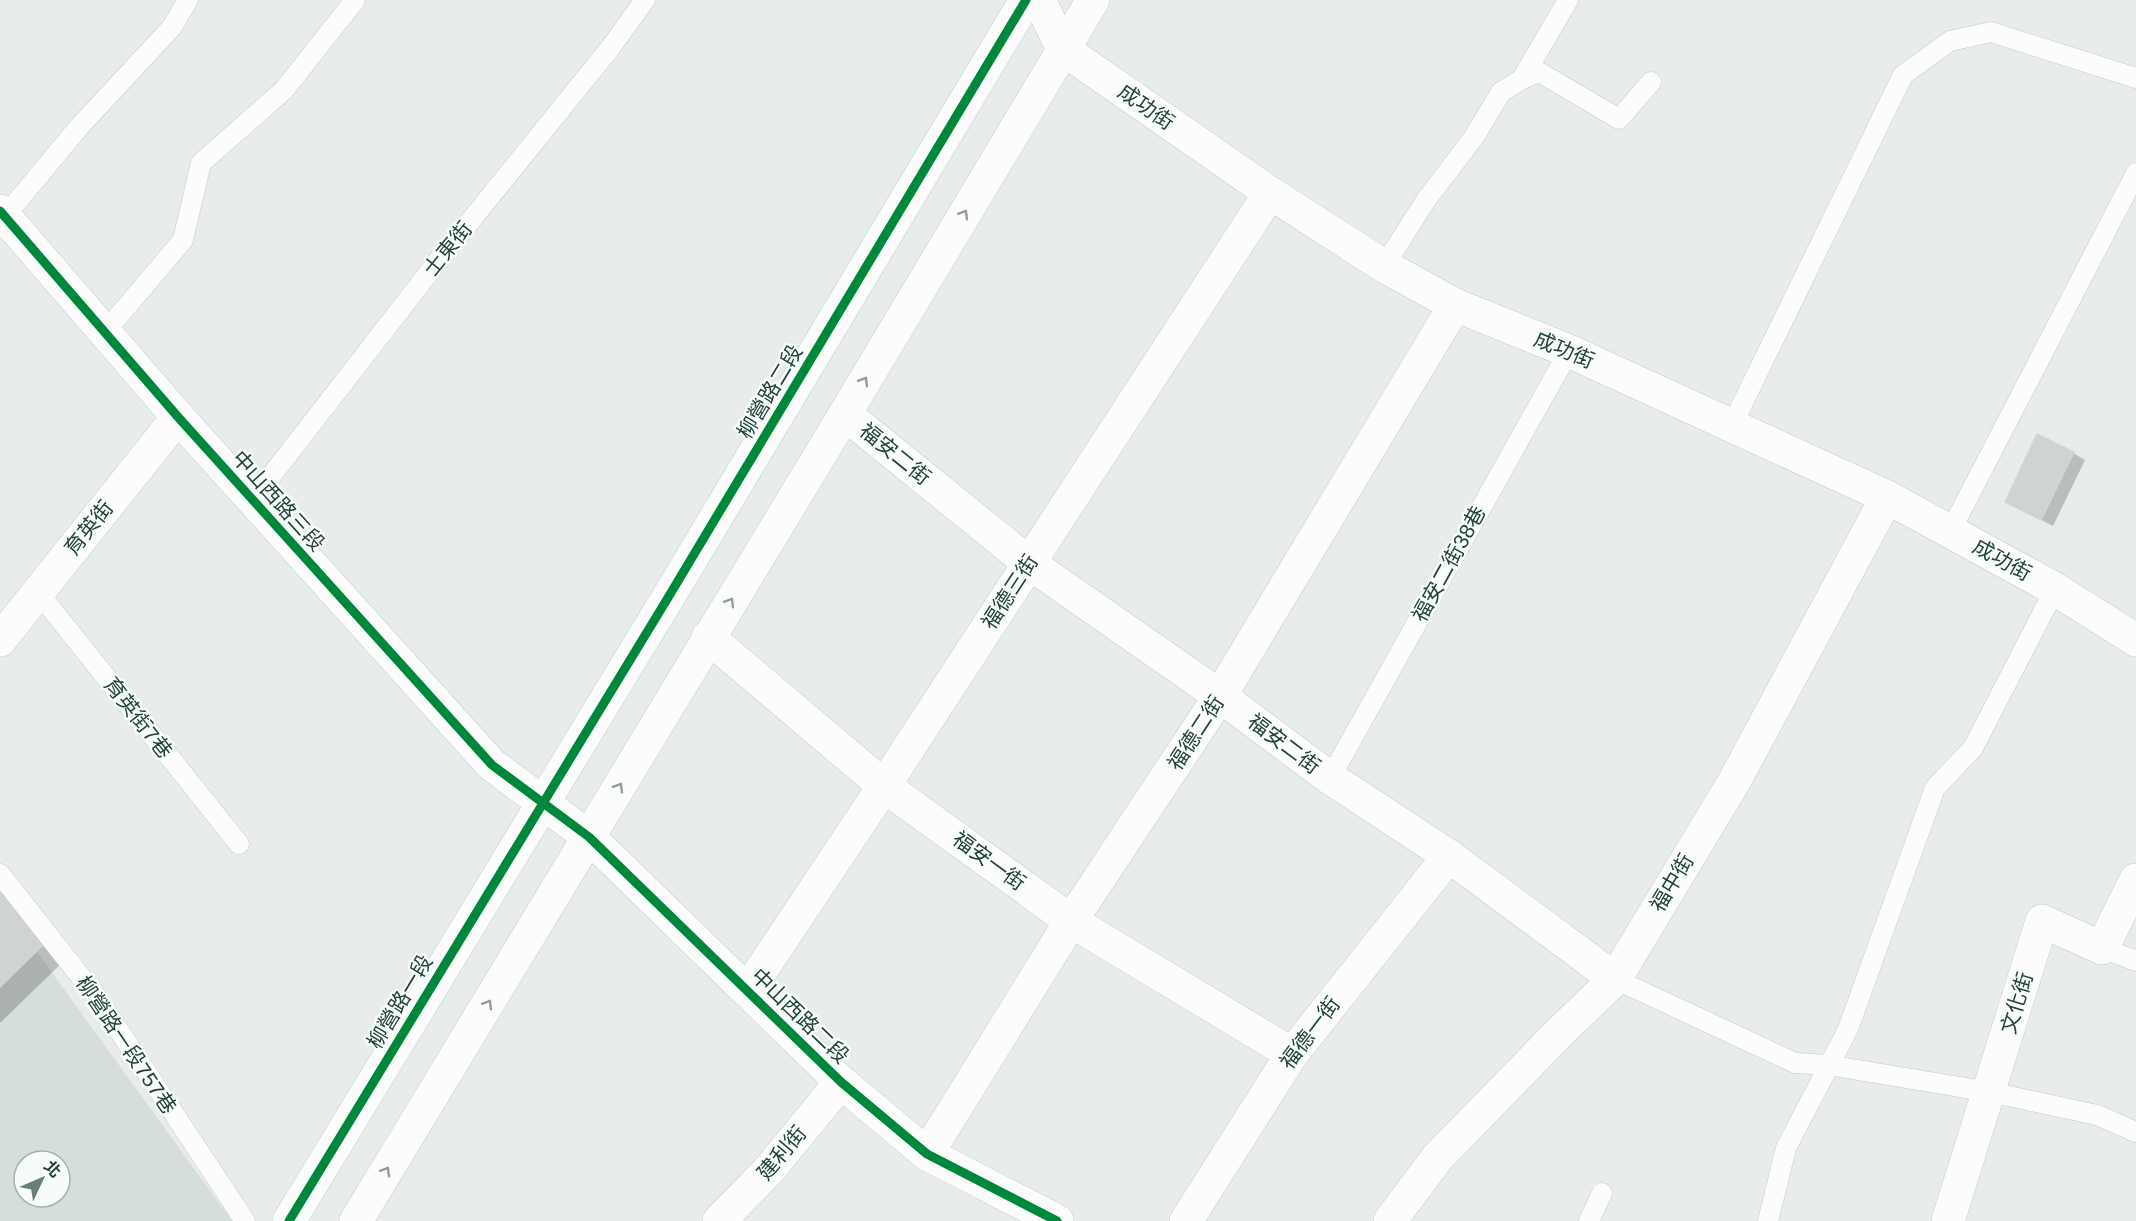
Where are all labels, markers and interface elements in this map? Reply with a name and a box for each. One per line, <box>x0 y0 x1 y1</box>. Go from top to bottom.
street label: 成功街 <box>1114 79 1179 134</box>
one-way arrow <box>957 210 969 220</box>
street label: 士東街 <box>419 217 476 280</box>
street label: 成功街 <box>1531 327 1598 372</box>
street label: 柳營路二段 <box>733 341 806 443</box>
one-way arrow <box>857 377 869 387</box>
street label: 福安二街 <box>855 418 935 489</box>
street label: 中山西路三段 <box>228 446 329 555</box>
street label: 育英街 <box>60 496 117 559</box>
street label: 福安二街38巷 <box>1407 502 1490 625</box>
street label: 成功街 <box>1969 534 2035 585</box>
street label: 福德三街 <box>977 550 1042 633</box>
one-way arrow <box>723 598 735 608</box>
street label: 育英街7巷 <box>100 673 177 762</box>
street label: 福德二街 <box>1163 691 1228 774</box>
street label: 福安二街 <box>1244 709 1325 778</box>
one-way arrow <box>612 783 624 793</box>
street label: 福安一街 <box>949 827 1030 895</box>
street label: 福中街 <box>1645 850 1698 916</box>
street label: 柳營路一段 <box>363 951 436 1053</box>
street label: 中山西路二段 <box>747 964 854 1068</box>
street label: 文化街 <box>1996 969 2037 1036</box>
street label: 柳營路一段757巷 <box>72 972 181 1118</box>
street label: 福德一街 <box>1275 992 1344 1073</box>
one-way arrow <box>480 1000 492 1010</box>
street label: 建利街 <box>753 1121 811 1184</box>
north arrow <box>12 1149 72 1209</box>
text: 北 <box>41 1157 64 1181</box>
one-way arrow <box>379 1167 391 1177</box>

